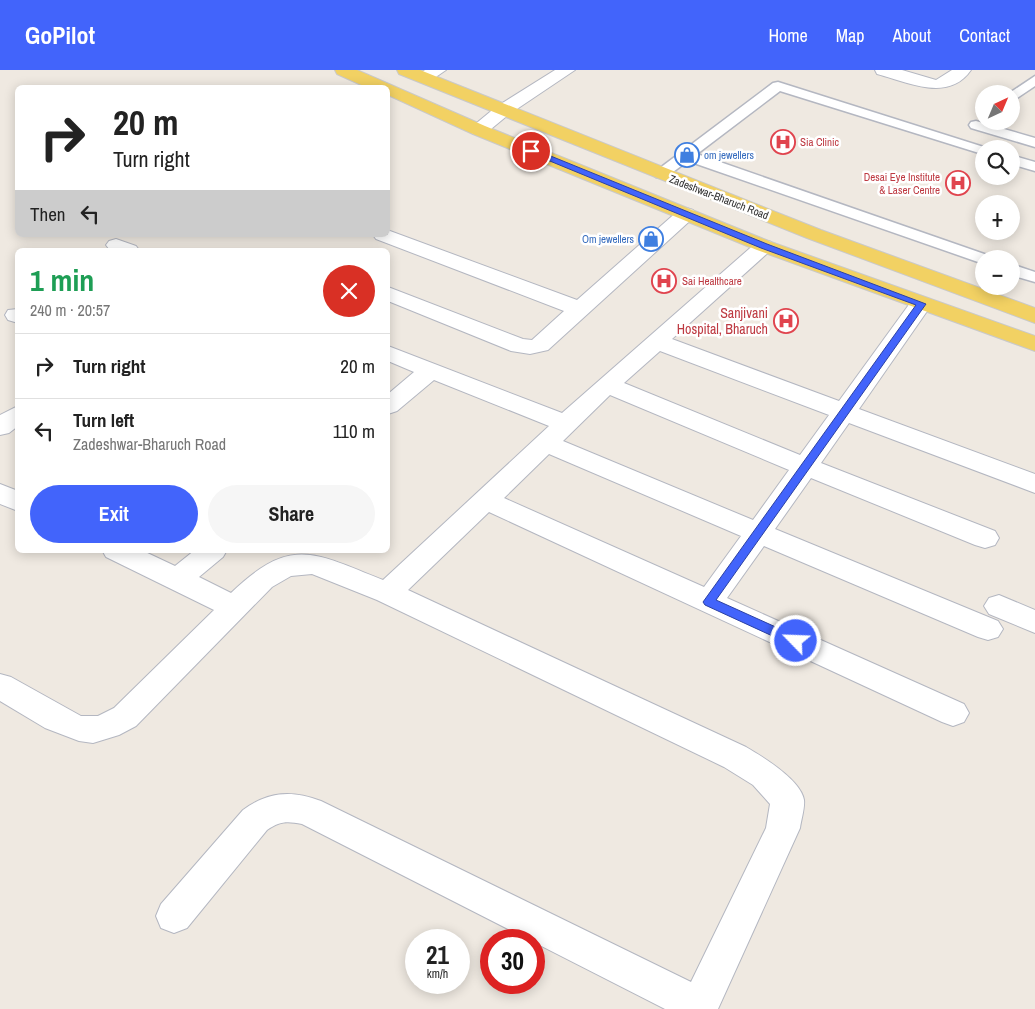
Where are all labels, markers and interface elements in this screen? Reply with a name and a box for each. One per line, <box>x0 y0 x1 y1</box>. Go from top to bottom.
text: GoPilot <box>25 19 95 51</box>
text: Home <box>768 23 808 48</box>
text: Map <box>836 23 865 48</box>
text: About <box>893 23 931 48</box>
text: Contact <box>959 23 1010 48</box>
north arrow <box>975 85 1020 130</box>
map controls <box>975 85 1020 295</box>
text: 20 m <box>113 99 178 146</box>
icon: right <box>30 105 95 170</box>
hospital icon: Sia Clinic <box>770 129 796 155</box>
pin <box>510 130 552 172</box>
place label: Sia Clinic <box>800 135 840 149</box>
icon: arrive <box>517 137 545 165</box>
button: search <box>975 140 1020 185</box>
shop icon: om jewellers <box>674 142 700 168</box>
text: Turn right <box>113 144 190 174</box>
place label: om jewellers <box>704 148 755 162</box>
place label: Desai Eye Institute & Laser Centre <box>864 170 940 197</box>
hospital icon: Desai Eye Institute & Laser Centre <box>945 170 971 196</box>
street label: Zadeshwar-Bharuch Road <box>667 172 771 222</box>
button: + <box>975 195 1020 240</box>
icon: left <box>76 200 104 228</box>
text: Then <box>30 201 66 227</box>
shop icon: Om jewellers <box>638 226 664 252</box>
place label: Om jewellers <box>582 232 634 246</box>
button: − <box>975 250 1020 295</box>
text: 1 min <box>30 260 94 300</box>
button: close <box>323 265 375 317</box>
hospital icon: Sai Healthcare <box>651 268 677 294</box>
place label: Sai Healthcare <box>682 274 742 288</box>
text: 240 m · 20:57 <box>30 299 110 321</box>
place label: Sanjivani Hospital, Bharuch <box>677 304 768 338</box>
hospital icon: Sanjivani Hospital, Bharuch <box>773 308 799 334</box>
icon: right <box>30 352 58 380</box>
text: Turn right <box>73 353 145 379</box>
text: 20 m <box>340 353 375 379</box>
text: Turn left <box>73 407 134 433</box>
icon: left <box>30 417 58 445</box>
text: 110 m <box>333 418 375 444</box>
text: Zadeshwar-Bharuch Road <box>73 433 226 455</box>
button: Exit <box>30 485 198 543</box>
button: Share <box>208 485 375 543</box>
position arrow <box>769 614 821 666</box>
speed limit sign: 30 <box>480 929 545 994</box>
text: 21 <box>426 938 449 972</box>
text: km/h <box>427 966 448 982</box>

